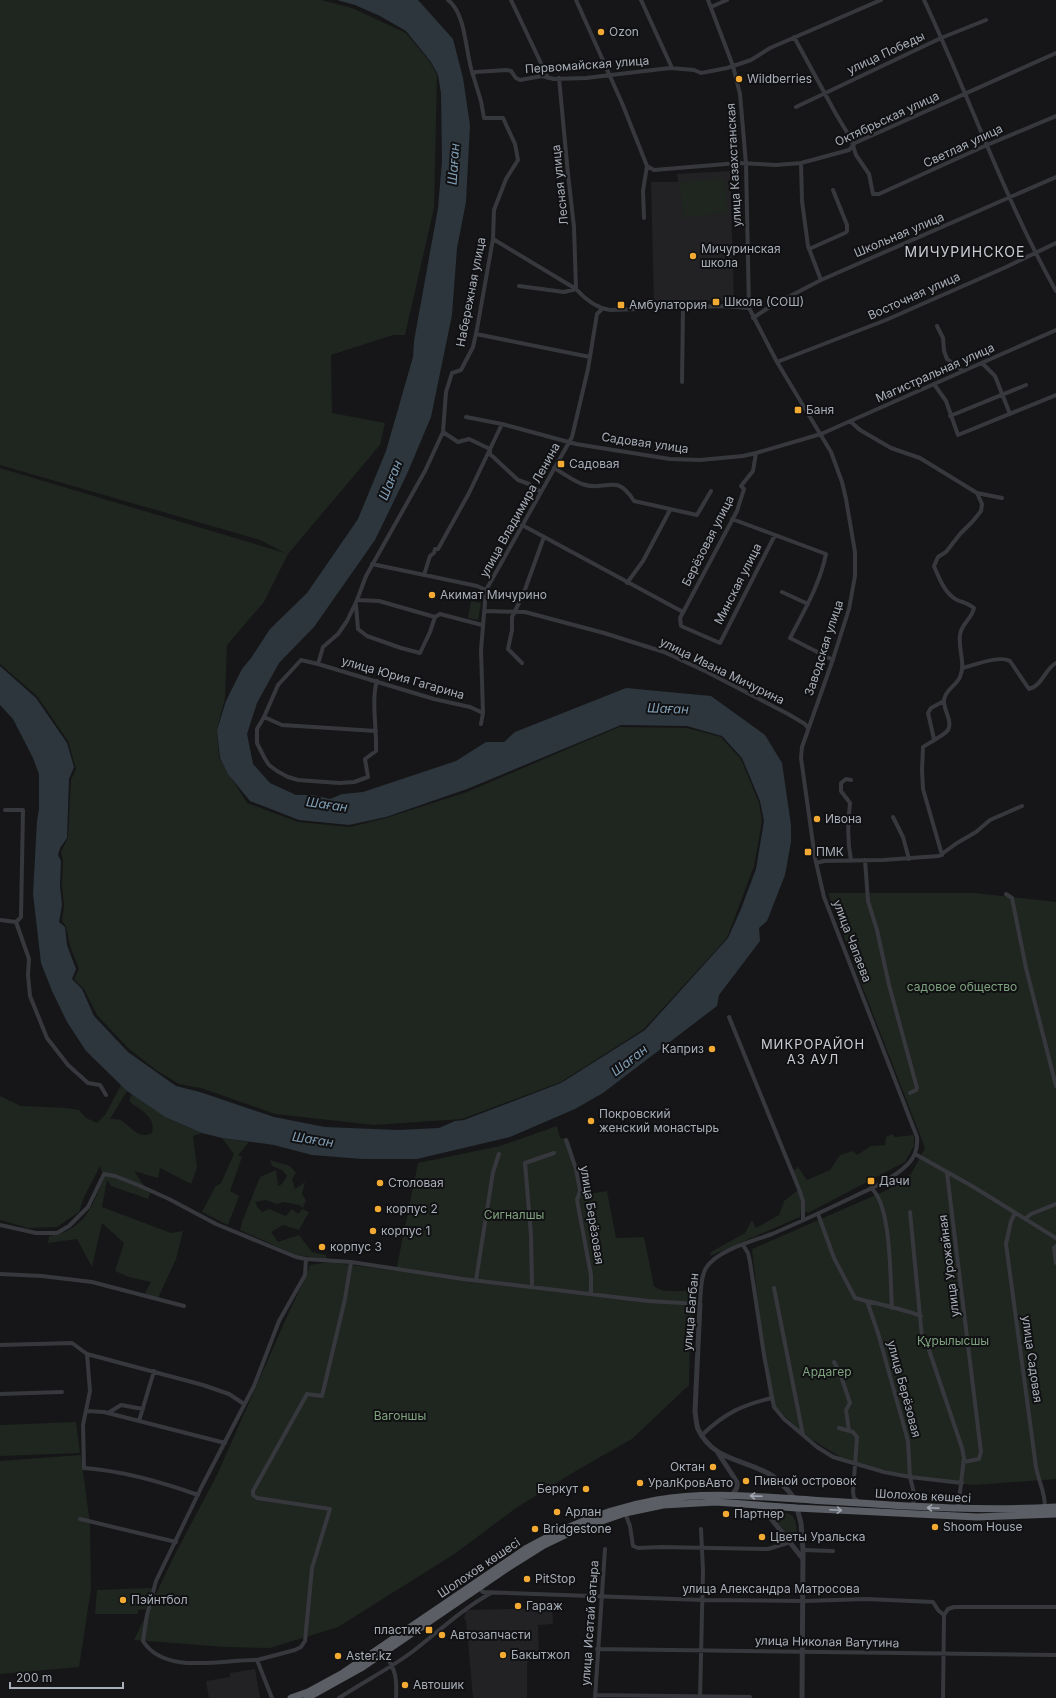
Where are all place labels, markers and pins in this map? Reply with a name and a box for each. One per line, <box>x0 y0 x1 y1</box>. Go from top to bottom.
place label: Ozon <box>609 24 639 39</box>
marker: Ozon <box>596 27 606 37</box>
place label: Wildberries <box>747 71 812 86</box>
marker: Wildberries <box>734 74 744 84</box>
place label: Мичуринская школа <box>701 241 781 270</box>
marker: Мичуринская школа <box>688 251 698 261</box>
place label: Школа (СОШ) <box>724 294 804 309</box>
place label: Амбулатория <box>629 297 707 312</box>
marker: Школа (СОШ) <box>711 297 721 307</box>
marker: Амбулатория <box>616 300 626 310</box>
place label: Баня <box>806 402 834 417</box>
marker: Баня <box>793 405 803 415</box>
place label: Садовая <box>569 456 619 471</box>
marker: Садовая <box>556 459 566 469</box>
place label: Акимат Мичурино <box>440 587 547 602</box>
marker: Акимат Мичурино <box>427 590 437 600</box>
place label: Ивона <box>825 811 862 826</box>
marker: Ивона <box>812 814 822 824</box>
place label: ПМК <box>816 844 844 859</box>
marker: ПМК <box>803 847 813 857</box>
place label: Каприз <box>662 1041 704 1056</box>
marker: Каприз <box>707 1044 717 1054</box>
place label: Покровский женский монастырь <box>599 1106 720 1135</box>
marker: Покровский женский монастырь <box>586 1116 596 1126</box>
place label: Дачи <box>879 1173 910 1188</box>
place label: Столовая <box>388 1175 444 1190</box>
marker: Дачи <box>866 1176 876 1186</box>
marker: Столовая <box>375 1178 385 1188</box>
place label: корпус 2 <box>386 1201 438 1216</box>
marker: корпус 2 <box>373 1204 383 1214</box>
place label: корпус 1 <box>381 1223 430 1238</box>
marker: корпус 1 <box>368 1226 378 1236</box>
place label: корпус 3 <box>330 1239 382 1254</box>
marker: корпус 3 <box>317 1242 327 1252</box>
place label: Октан <box>670 1459 705 1474</box>
marker: Октан <box>708 1462 718 1472</box>
place label: Пивной островок <box>754 1473 857 1488</box>
place label: УралКровАвто <box>648 1475 733 1490</box>
marker: Пивной островок <box>741 1476 751 1486</box>
marker: УралКровАвто <box>635 1478 645 1488</box>
place label: Беркут <box>537 1481 578 1496</box>
marker: Беркут <box>581 1484 591 1494</box>
place label: Арлан <box>565 1504 601 1519</box>
place label: Партнер <box>734 1506 784 1521</box>
marker: Арлан <box>552 1507 562 1517</box>
marker: Партнер <box>721 1509 731 1519</box>
place label: Shoom House <box>943 1519 1023 1534</box>
place label: Bridgestone <box>543 1521 612 1536</box>
marker: Shoom House <box>930 1522 940 1532</box>
marker: Bridgestone <box>530 1524 540 1534</box>
place label: Цветы Уральска <box>770 1529 865 1544</box>
marker: Цветы Уральска <box>757 1532 767 1542</box>
place label: PitStop <box>535 1571 576 1586</box>
marker: PitStop <box>522 1574 532 1584</box>
place label: Пэйнтбол <box>131 1592 188 1607</box>
marker: Пэйнтбол <box>118 1595 128 1605</box>
place label: Гараж <box>526 1598 563 1613</box>
marker: Гараж <box>513 1601 523 1611</box>
place label: пластик <box>374 1622 421 1637</box>
marker: пластик <box>424 1625 434 1635</box>
place label: Автозапчасти <box>450 1627 531 1642</box>
marker: Автозапчасти <box>437 1630 447 1640</box>
place label: Бакытжол <box>511 1647 570 1662</box>
place label: Aster.kz <box>346 1648 392 1663</box>
marker: Бакытжол <box>498 1650 508 1660</box>
marker: Aster.kz <box>333 1651 343 1661</box>
place label: Автошик <box>413 1677 465 1692</box>
marker: Автошик <box>400 1680 410 1690</box>

